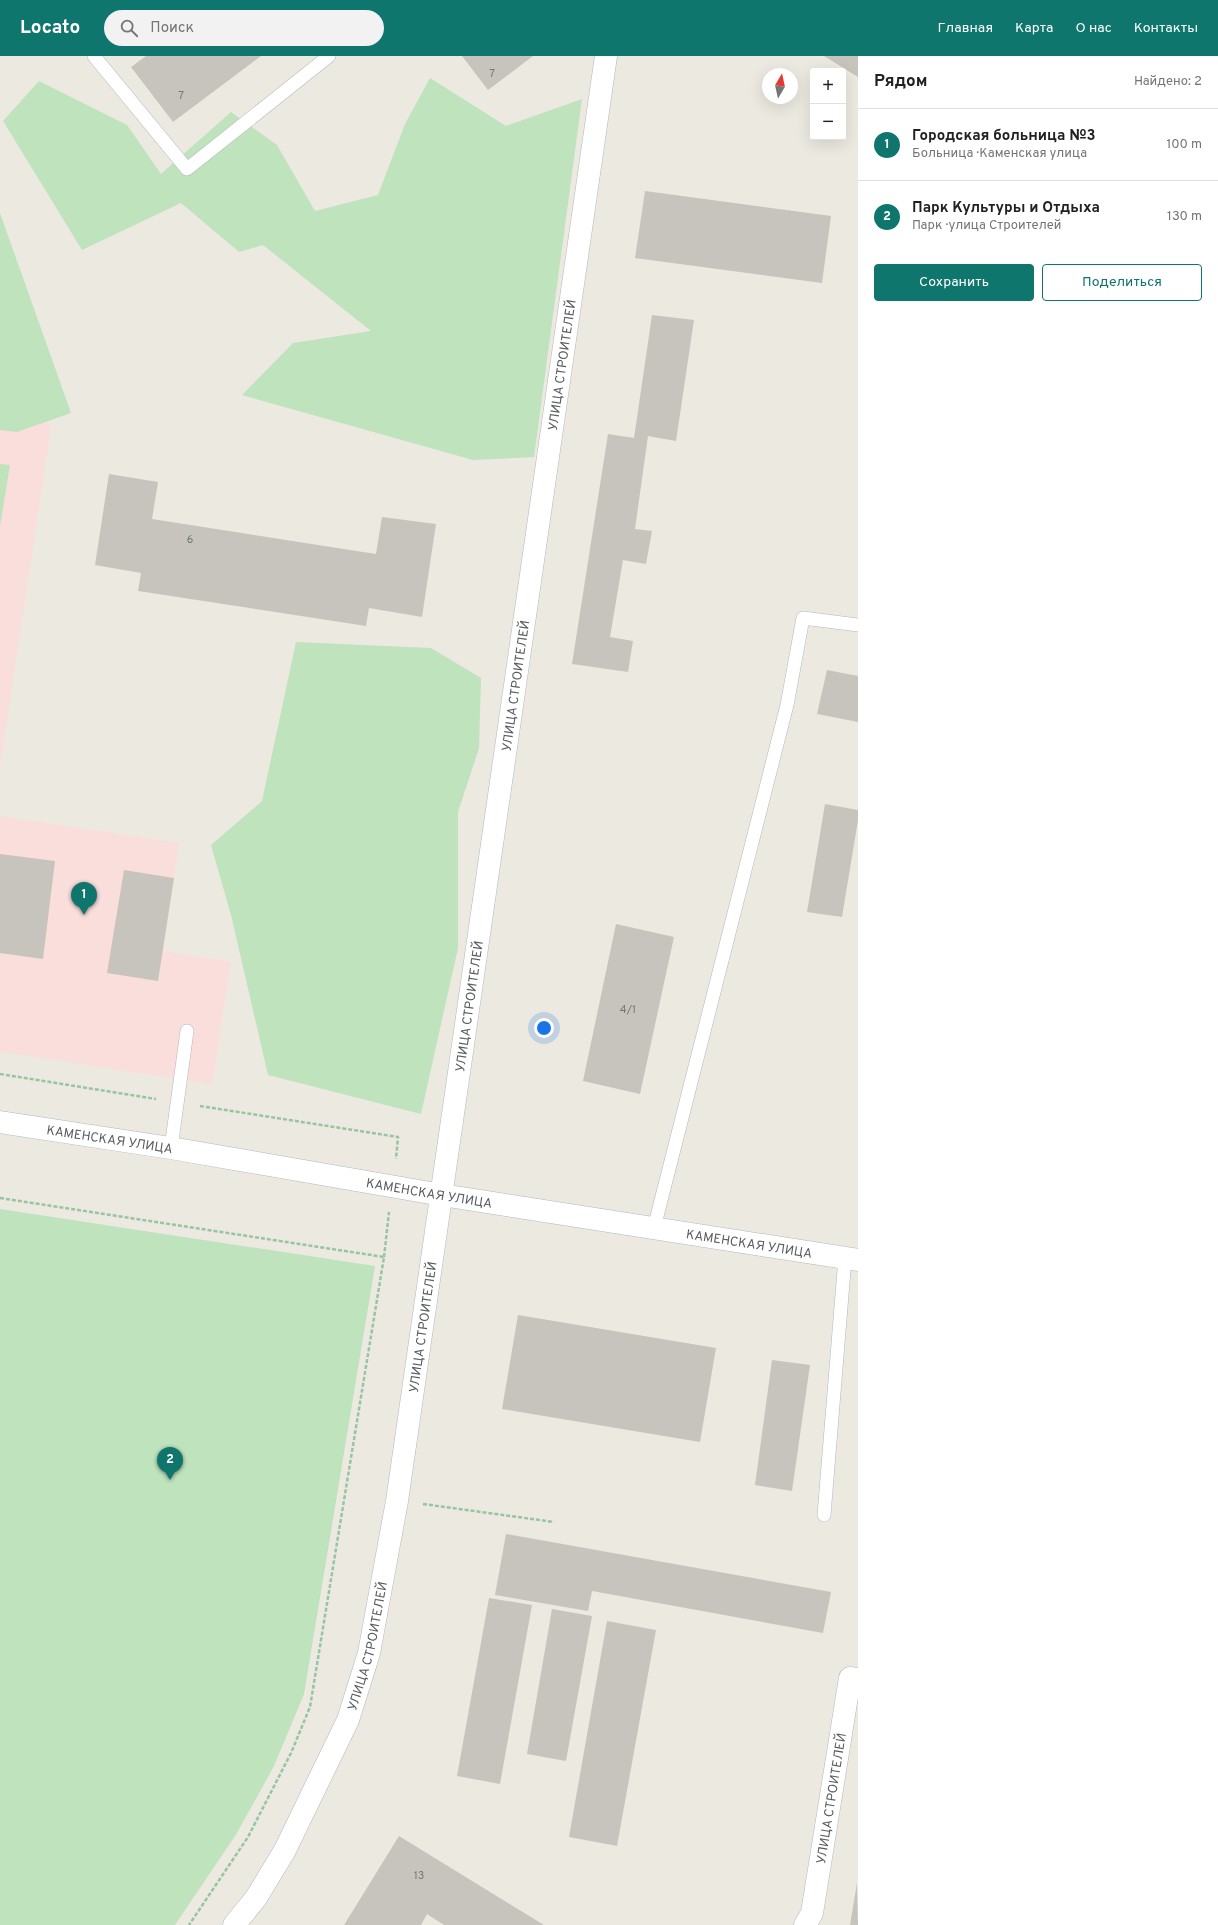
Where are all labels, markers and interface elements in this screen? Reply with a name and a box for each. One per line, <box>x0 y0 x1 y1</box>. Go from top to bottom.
search box <box>104 10 384 46</box>
text: Locato <box>20 16 80 40</box>
icon: search <box>118 17 140 39</box>
text: Поиск <box>150 19 194 38</box>
text: Главная <box>938 20 993 37</box>
text: Карта <box>1015 20 1053 37</box>
text: О нас <box>1075 20 1112 37</box>
text: Контакты <box>1134 20 1198 37</box>
house number: 7 <box>489 67 495 81</box>
north arrow <box>762 68 798 104</box>
map controls <box>810 68 846 140</box>
button: + <box>810 68 846 104</box>
text: Рядом <box>874 71 927 93</box>
text: Найдено: 2 <box>1134 74 1202 90</box>
house number: 7 <box>178 89 184 103</box>
button: − <box>810 104 846 140</box>
text: Городская больница №3 <box>912 127 1095 146</box>
text: 1 <box>884 137 890 153</box>
text: 100 m <box>1166 137 1202 153</box>
text: Больница · Каменская улица <box>912 146 1087 162</box>
text: Парк Культуры и Отдыха <box>912 199 1100 218</box>
text: 2 <box>883 209 891 225</box>
text: 130 m <box>1167 209 1202 225</box>
text: Парк · улица Строителей <box>912 218 1061 234</box>
button: Сохранить <box>874 264 1034 301</box>
button: Поделиться <box>1042 264 1202 301</box>
street label: УЛИЦА СТРОИТЕЛЕЙ <box>546 298 581 432</box>
house number: 6 <box>187 533 193 547</box>
street label: УЛИЦА СТРОИТЕЛЕЙ <box>500 619 534 753</box>
pin: 1 <box>71 882 97 915</box>
street label: УЛИЦА СТРОИТЕЛЕЙ <box>453 940 488 1073</box>
house number: 4/1 <box>620 1003 636 1017</box>
your location <box>534 1018 554 1038</box>
street label: КАМЕНСКАЯ УЛИЦА <box>45 1123 174 1158</box>
street label: КАМЕНСКАЯ УЛИЦА <box>365 1176 493 1213</box>
street label: КАМЕНСКАЯ УЛИЦА <box>685 1227 813 1263</box>
street label: УЛИЦА СТРОИТЕЛЕЙ <box>407 1260 442 1394</box>
pin: 2 <box>157 1447 183 1480</box>
street label: УЛИЦА СТРОИТЕЛЕЙ <box>345 1580 392 1713</box>
street label: УЛИЦА СТРОИТЕЛЕЙ <box>814 1732 851 1865</box>
house number: 13 <box>414 1869 424 1883</box>

